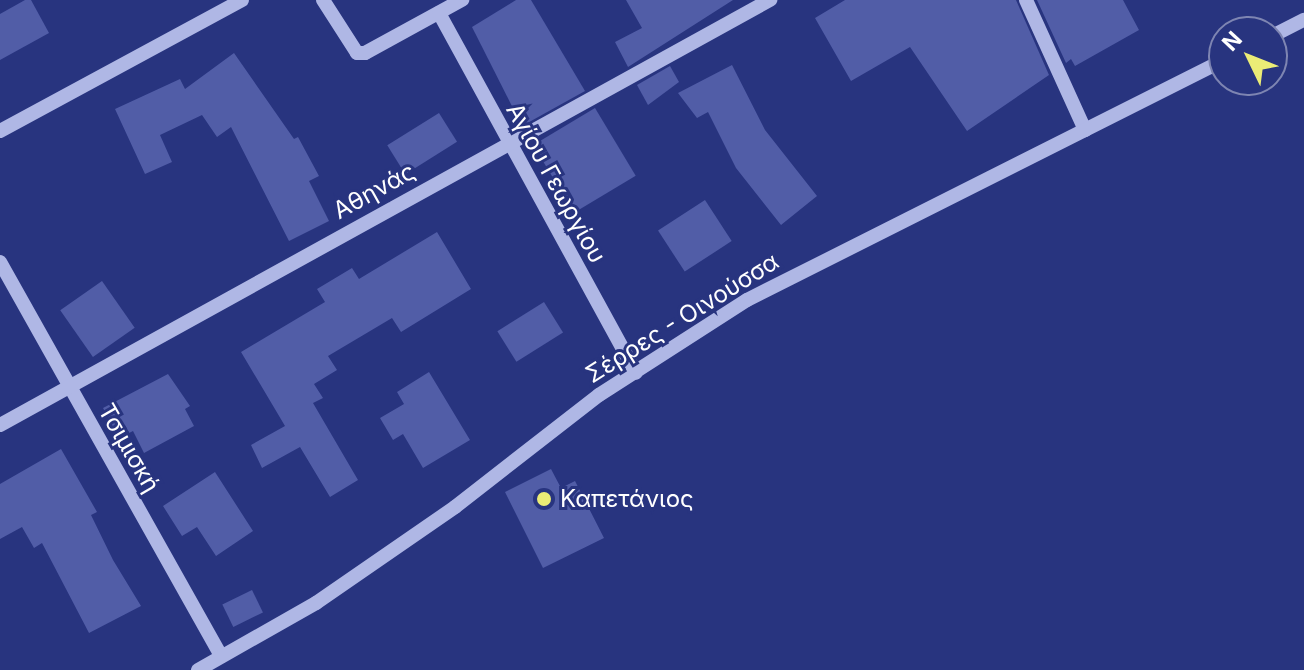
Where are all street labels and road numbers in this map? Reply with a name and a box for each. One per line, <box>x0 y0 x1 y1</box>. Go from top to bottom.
street label: Αγίου Γεωργίου <box>500 98 612 268</box>
street label: Αθηνάς <box>328 157 420 225</box>
street label: Σέρρες - Οινούσσα <box>580 247 784 389</box>
street label: Τσιμισκή <box>92 399 166 497</box>

